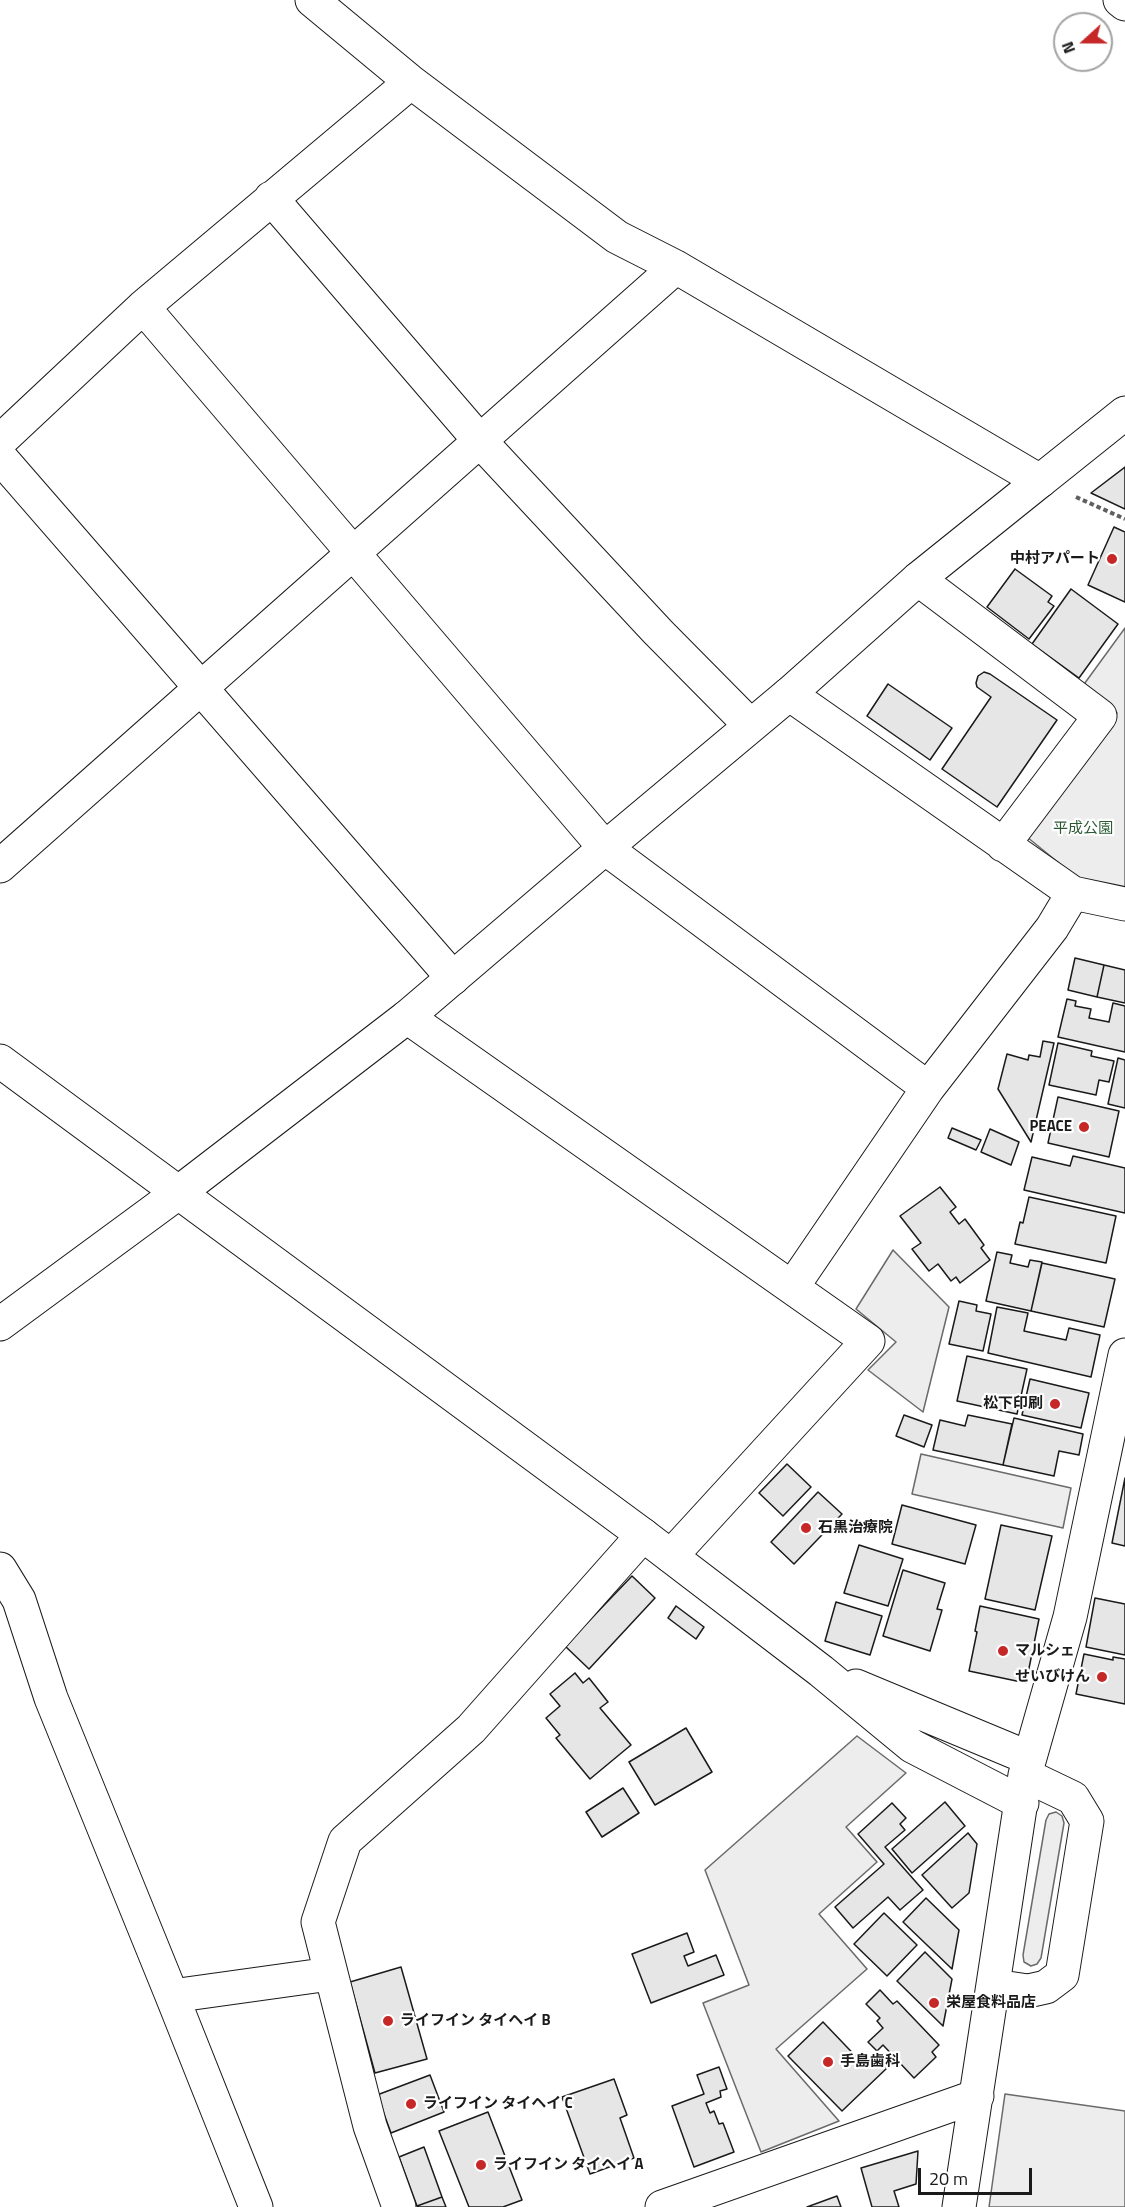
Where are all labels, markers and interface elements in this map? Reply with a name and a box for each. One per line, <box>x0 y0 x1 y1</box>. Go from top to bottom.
north arrow <box>1053 12 1113 72</box>
text: N <box>1055 38 1081 57</box>
place label: 中村アパート <box>1010 550 1100 568</box>
marker: 中村アパート <box>1105 552 1119 566</box>
park label: 平成公園 <box>1053 820 1113 838</box>
place label: PEACE <box>1030 1118 1072 1136</box>
marker: PEACE <box>1077 1120 1091 1134</box>
place label: 松下印刷 <box>983 1395 1043 1413</box>
marker: 松下印刷 <box>1048 1397 1062 1411</box>
place label: 石黒治療院 <box>818 1519 893 1537</box>
marker: 石黒治療院 <box>799 1521 813 1535</box>
place label: マルシェ <box>1015 1642 1075 1660</box>
marker: マルシェ <box>996 1644 1010 1658</box>
place label: せいびけん <box>1015 1668 1090 1686</box>
marker: せいびけん <box>1095 1670 1109 1684</box>
place label: 栄屋食料品店 <box>946 1994 1036 2012</box>
marker: 栄屋食料品店 <box>927 1996 941 2010</box>
place label: ライフイン タイヘイ B <box>400 2012 551 2030</box>
marker: ライフイン タイヘイ B <box>381 2014 395 2028</box>
place label: 手島歯科 <box>840 2053 900 2071</box>
marker: 手島歯科 <box>821 2055 835 2069</box>
place label: ライフイン タイヘイ C <box>423 2095 573 2113</box>
marker: ライフイン タイヘイ C <box>404 2097 418 2111</box>
place label: ライフイン タイヘイ A <box>493 2156 644 2174</box>
scale bar <box>921 2156 1035 2194</box>
marker: ライフイン タイヘイ A <box>474 2158 488 2172</box>
text: 20 m <box>929 2165 968 2192</box>

